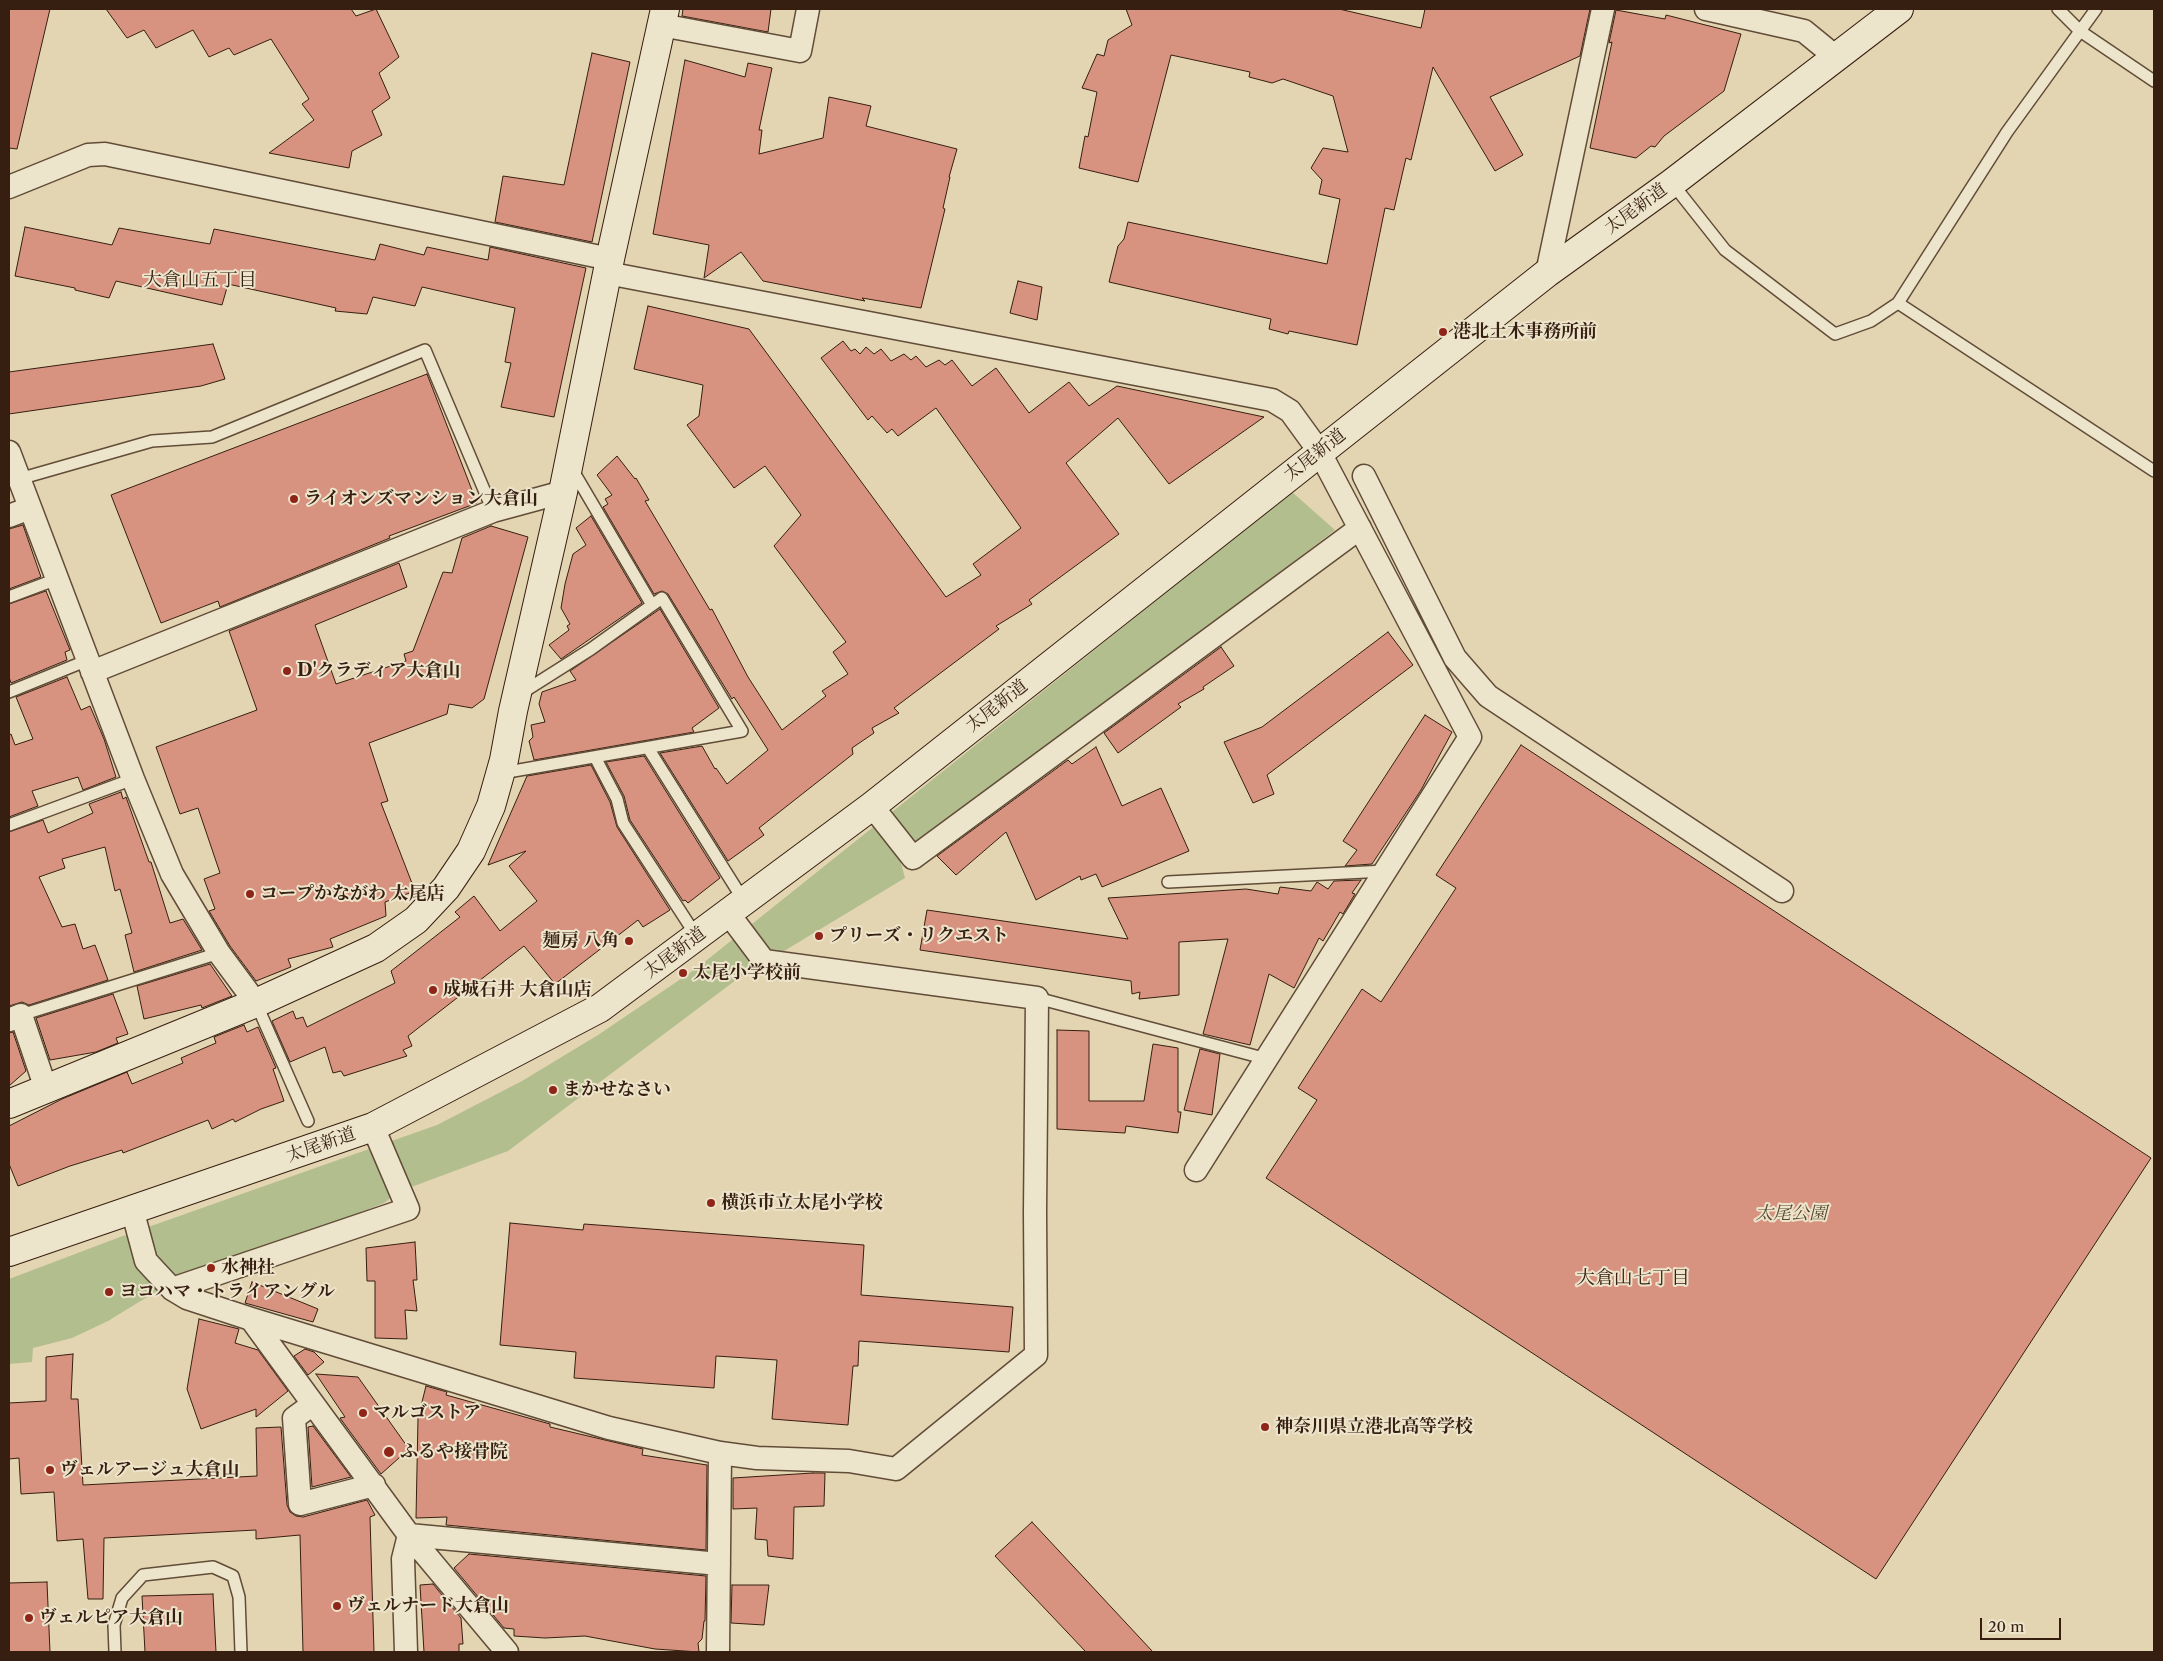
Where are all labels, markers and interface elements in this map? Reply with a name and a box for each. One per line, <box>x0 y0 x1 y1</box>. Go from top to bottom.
street label: 太尾新道 <box>1601 179 1671 239</box>
district label: 大倉山五丁目 <box>143 270 257 292</box>
place label: 港北土木事務所前 <box>1453 321 1597 343</box>
marker: 港北土木事務所前 <box>1437 326 1449 338</box>
street label: 太尾新道 <box>1280 424 1350 486</box>
place label: ライオンズマンション大倉山 <box>304 488 538 510</box>
marker: ライオンズマンション大倉山 <box>288 493 300 505</box>
place label: D'クラディア大倉山 <box>297 660 461 682</box>
marker: D'クラディア大倉山 <box>281 665 293 677</box>
street label: 太尾新道 <box>962 675 1032 737</box>
place label: コープかながわ 太尾店 <box>260 883 445 905</box>
marker: コープかながわ 太尾店 <box>244 888 256 900</box>
street label: 太尾新道 <box>640 923 710 983</box>
place label: プリーズ・リクエスト <box>829 925 1009 947</box>
place label: 麺房 八角 <box>542 930 619 952</box>
marker: プリーズ・リクエスト <box>813 930 825 942</box>
marker: 麺房 八角 <box>623 935 635 947</box>
place label: 太尾小学校前 <box>693 962 801 984</box>
marker: 太尾小学校前 <box>677 967 689 979</box>
place label: 成城石井 大倉山店 <box>443 979 592 1001</box>
marker: 成城石井 大倉山店 <box>427 984 439 996</box>
place label: まかせなさい <box>563 1079 671 1101</box>
marker: まかせなさい <box>547 1084 559 1096</box>
street label: 太尾新道 <box>283 1123 359 1167</box>
place label: 横浜市立太尾小学校 <box>721 1192 883 1214</box>
marker: 横浜市立太尾小学校 <box>705 1197 717 1209</box>
park label: 太尾公園 <box>1755 1203 1827 1225</box>
place label: 水神社 <box>221 1257 275 1279</box>
marker: 水神社 <box>205 1262 217 1274</box>
district label: 大倉山七丁目 <box>1576 1268 1690 1290</box>
place label: ヨコハマ・トライアングル <box>119 1281 335 1303</box>
marker: ヨコハマ・トライアングル <box>103 1286 115 1298</box>
place label: マルゴストア <box>373 1402 481 1424</box>
marker: マルゴストア <box>357 1407 369 1419</box>
place label: 神奈川県立港北高等学校 <box>1275 1416 1473 1438</box>
marker: 神奈川県立港北高等学校 <box>1259 1421 1271 1433</box>
place label: ふるや接骨院 <box>400 1441 508 1463</box>
marker: ふるや接骨院 <box>382 1445 396 1459</box>
place label: ヴェルアージュ大倉山 <box>60 1459 239 1481</box>
marker: ヴェルアージュ大倉山 <box>44 1464 56 1476</box>
place label: ヴェルナード大倉山 <box>347 1595 509 1617</box>
marker: ヴェルナード大倉山 <box>331 1600 343 1612</box>
place label: ヴェルピア大倉山 <box>39 1607 183 1629</box>
scale bar <box>1983 1608 2064 1640</box>
marker: ヴェルピア大倉山 <box>23 1612 35 1624</box>
text: 20 m <box>1988 1617 2024 1636</box>

